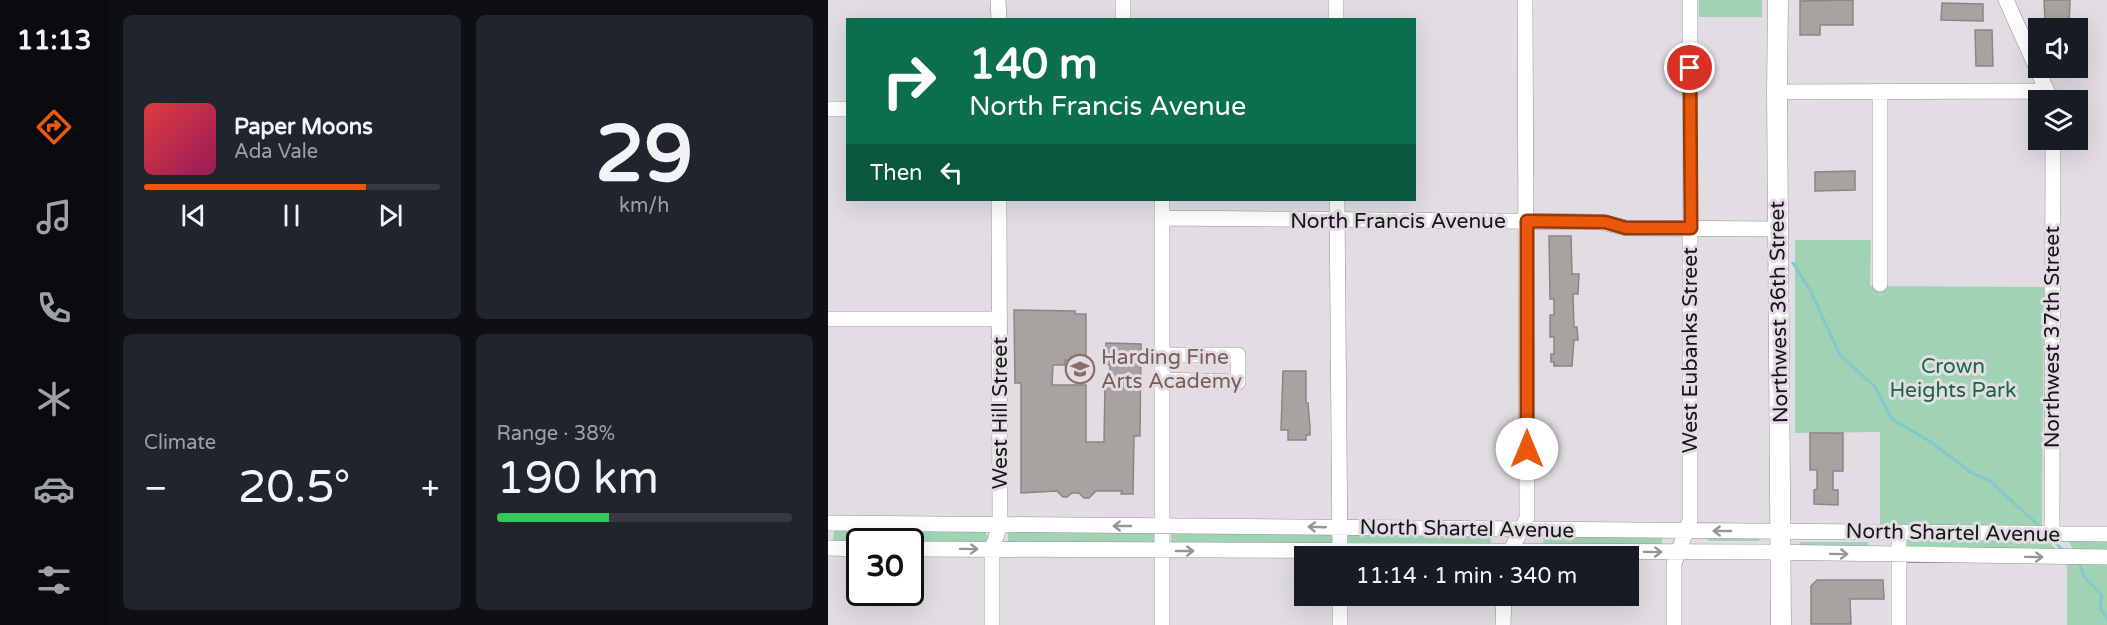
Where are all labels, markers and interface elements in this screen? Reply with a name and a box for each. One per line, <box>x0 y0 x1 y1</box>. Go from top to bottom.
map controls <box>2028 18 2088 150</box>
button: sound <box>2028 18 2088 78</box>
text: 11:13 <box>17 24 91 57</box>
text: 140 m <box>969 39 1098 90</box>
icon: right <box>870 42 948 120</box>
pin <box>1664 42 1715 93</box>
icon: arrive <box>1673 51 1706 84</box>
text: North Francis Avenue <box>969 90 1246 123</box>
button: layers <box>2028 90 2088 150</box>
icon: directions <box>33 106 75 148</box>
text: 29 <box>595 108 693 202</box>
text: Paper Moons <box>234 114 373 140</box>
text: Ada Vale <box>234 140 318 164</box>
icon: left <box>935 156 968 189</box>
text: Then <box>870 160 923 186</box>
text: km/h <box>619 194 669 218</box>
icon: music <box>33 196 75 238</box>
icon: previous <box>177 199 210 232</box>
icon: pause <box>275 199 308 232</box>
icon: next <box>374 199 407 232</box>
street label: Northwest 36th Street <box>1765 201 1793 423</box>
street label: North Francis Avenue <box>1290 209 1506 234</box>
street label: Northwest 37th Street <box>2040 226 2065 448</box>
street label: West Eubanks Street <box>1678 247 1703 453</box>
icon: phone <box>33 287 75 329</box>
street label: West Hill Street <box>988 337 1013 489</box>
place label: Harding Fine Arts Academy <box>1101 345 1242 394</box>
school or university icon: Harding Fine Arts Academy <box>1064 353 1096 385</box>
park label: Crown Heights Park <box>1890 354 2016 403</box>
icon: climate <box>33 378 75 420</box>
position arrow <box>1495 417 1559 481</box>
text: Range · 38% <box>497 422 615 446</box>
text: Climate <box>144 431 216 455</box>
text: 190 km <box>497 452 659 506</box>
text: 20.5° <box>238 461 351 515</box>
icon: car <box>33 468 75 510</box>
text: − <box>144 469 168 508</box>
text: + <box>421 469 439 508</box>
street label: North Shartel Avenue <box>1359 515 1575 543</box>
street label: North Shartel Avenue <box>1845 519 2061 547</box>
one-way arrow <box>1112 520 1132 532</box>
one-way arrow <box>1307 521 1327 532</box>
one-way arrow <box>1712 525 1732 537</box>
speed limit sign: 30 <box>846 528 924 606</box>
one-way arrow <box>958 543 978 555</box>
one-way arrow <box>1174 545 1194 557</box>
one-way arrow <box>1642 546 1662 558</box>
one-way arrow <box>1828 548 1848 560</box>
one-way arrow <box>2023 551 2043 563</box>
icon: filters <box>33 559 75 601</box>
text: 11:14 · 1 min · 340 m <box>1356 563 1577 589</box>

